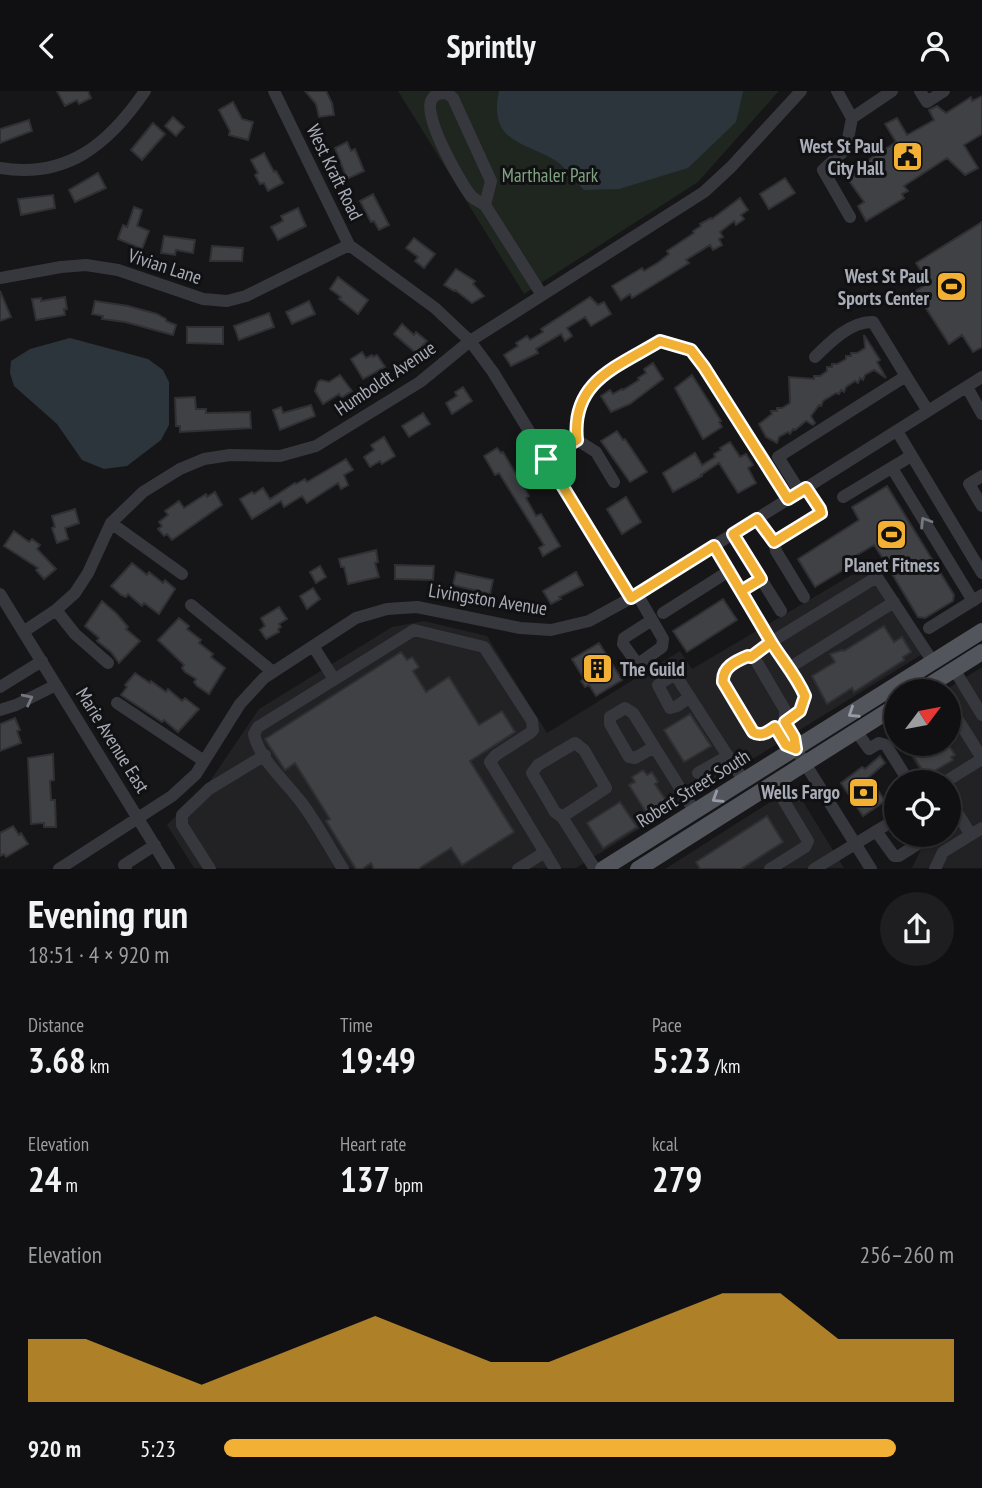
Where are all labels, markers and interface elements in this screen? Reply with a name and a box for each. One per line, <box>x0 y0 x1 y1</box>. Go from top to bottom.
text: Sprintly <box>446 25 536 67</box>
icon: back <box>28 27 66 65</box>
icon: person <box>916 27 954 65</box>
street label: West Kraft Road <box>301 120 369 224</box>
place label: West St Paul City Hall <box>799 134 884 180</box>
public building icon: West St Paul City Hall <box>890 140 924 174</box>
park label: Marthaler Park <box>502 163 599 187</box>
street label: Vivian Lane <box>124 243 205 289</box>
place label: West St Paul Sports Center <box>838 264 929 310</box>
sports icon: West St Paul Sports Center <box>935 270 969 304</box>
street label: Humboldt Avenue <box>330 335 440 421</box>
pin <box>516 429 576 489</box>
icon: arrive <box>527 440 565 478</box>
one-way arrow <box>920 516 933 529</box>
sports icon: Planet Fitness <box>875 517 909 551</box>
place label: Planet Fitness <box>844 553 940 577</box>
street label: Livingston Avenue <box>427 578 549 620</box>
building icon: The Guild <box>580 652 614 686</box>
place label: The Guild <box>620 657 685 681</box>
north arrow <box>884 679 961 756</box>
map controls <box>884 679 961 847</box>
street label: Marie Avenue East <box>71 683 155 798</box>
one-way arrow <box>21 693 34 707</box>
one-way arrow <box>847 704 860 717</box>
street label: Robert Street South <box>632 744 754 832</box>
button: locate <box>884 770 961 847</box>
bank icon: Wells Fargo <box>846 775 880 809</box>
place label: Wells Fargo <box>760 780 840 804</box>
one-way arrow <box>712 789 725 802</box>
text: Evening run <box>28 889 188 938</box>
button: share <box>880 892 954 966</box>
text: 18:51 · 4 × 920 m <box>28 940 169 969</box>
text: Distance <box>28 1013 84 1037</box>
text: Time <box>340 1013 373 1037</box>
text: Pace <box>652 1013 682 1037</box>
text: 3.68 <box>28 1037 86 1083</box>
text: 19:49 <box>340 1037 416 1083</box>
text: 5:23 <box>652 1037 711 1083</box>
text: km <box>86 1054 109 1078</box>
text: /km <box>711 1054 740 1078</box>
text: Elevation <box>28 1132 89 1156</box>
text: Heart rate <box>340 1132 406 1156</box>
text: kcal <box>652 1132 678 1156</box>
text: 24 <box>28 1156 61 1202</box>
text: 137 <box>340 1156 390 1202</box>
text: 279 <box>652 1156 702 1202</box>
text: m <box>61 1173 78 1197</box>
text: bpm <box>390 1173 423 1197</box>
text: Elevation <box>28 1240 102 1269</box>
text: 256–260 m <box>860 1240 954 1269</box>
text: 920 m <box>28 1434 81 1463</box>
text: 5:23 <box>140 1434 176 1463</box>

